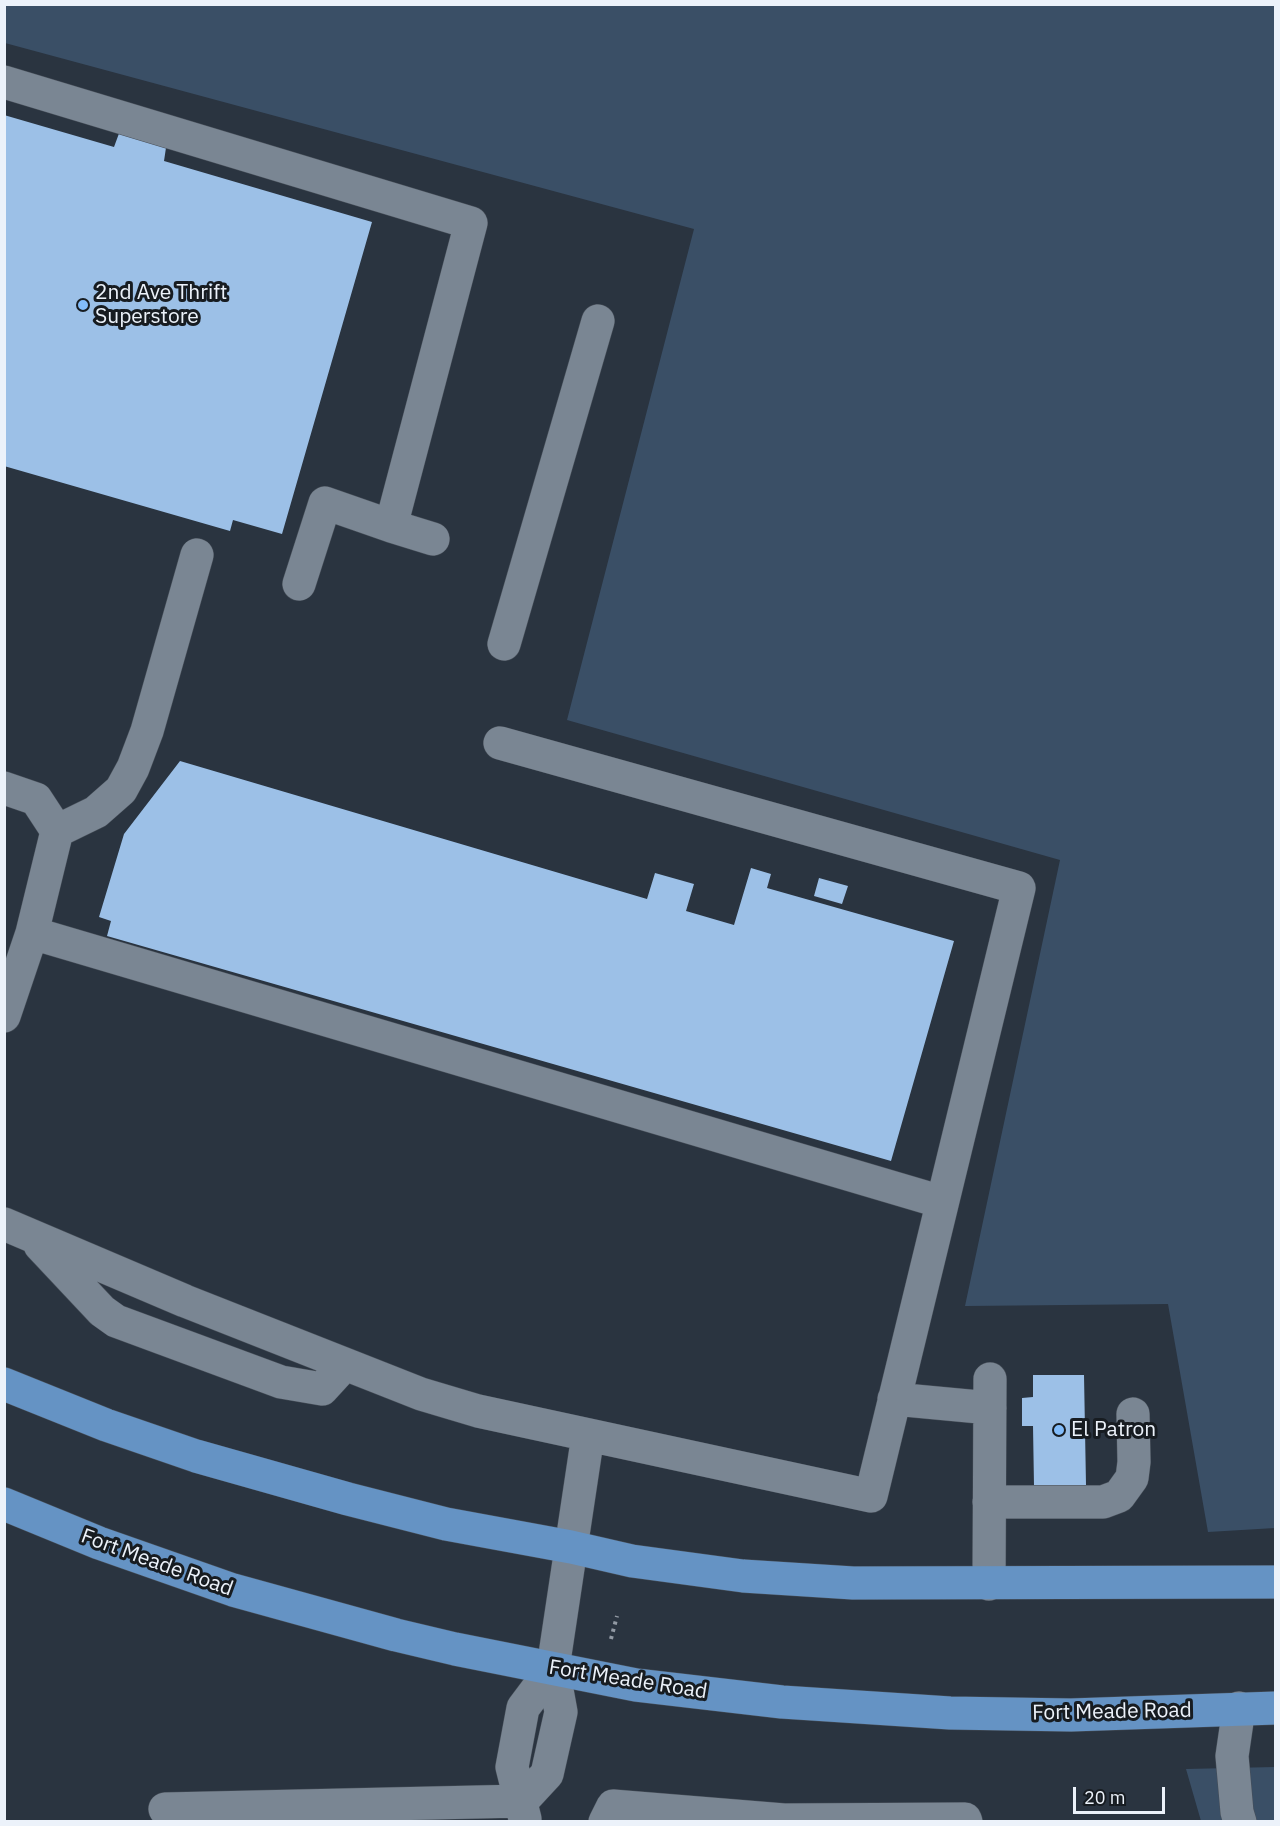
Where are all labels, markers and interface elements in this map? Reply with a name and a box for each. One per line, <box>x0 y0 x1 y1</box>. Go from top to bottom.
place label: 2nd Ave Thrift Superstore <box>95 280 227 330</box>
marker: 2nd Ave Thrift Superstore <box>76 298 90 312</box>
place label: El Patron <box>1071 1417 1156 1443</box>
marker: El Patron <box>1052 1423 1066 1437</box>
street label: Fort Meade Road <box>78 1524 236 1602</box>
street label: Fort Meade Road <box>547 1655 709 1705</box>
street label: Fort Meade Road <box>1032 1698 1192 1726</box>
scale bar <box>1076 1775 1168 1813</box>
text: 20 m <box>1084 1786 1126 1809</box>

